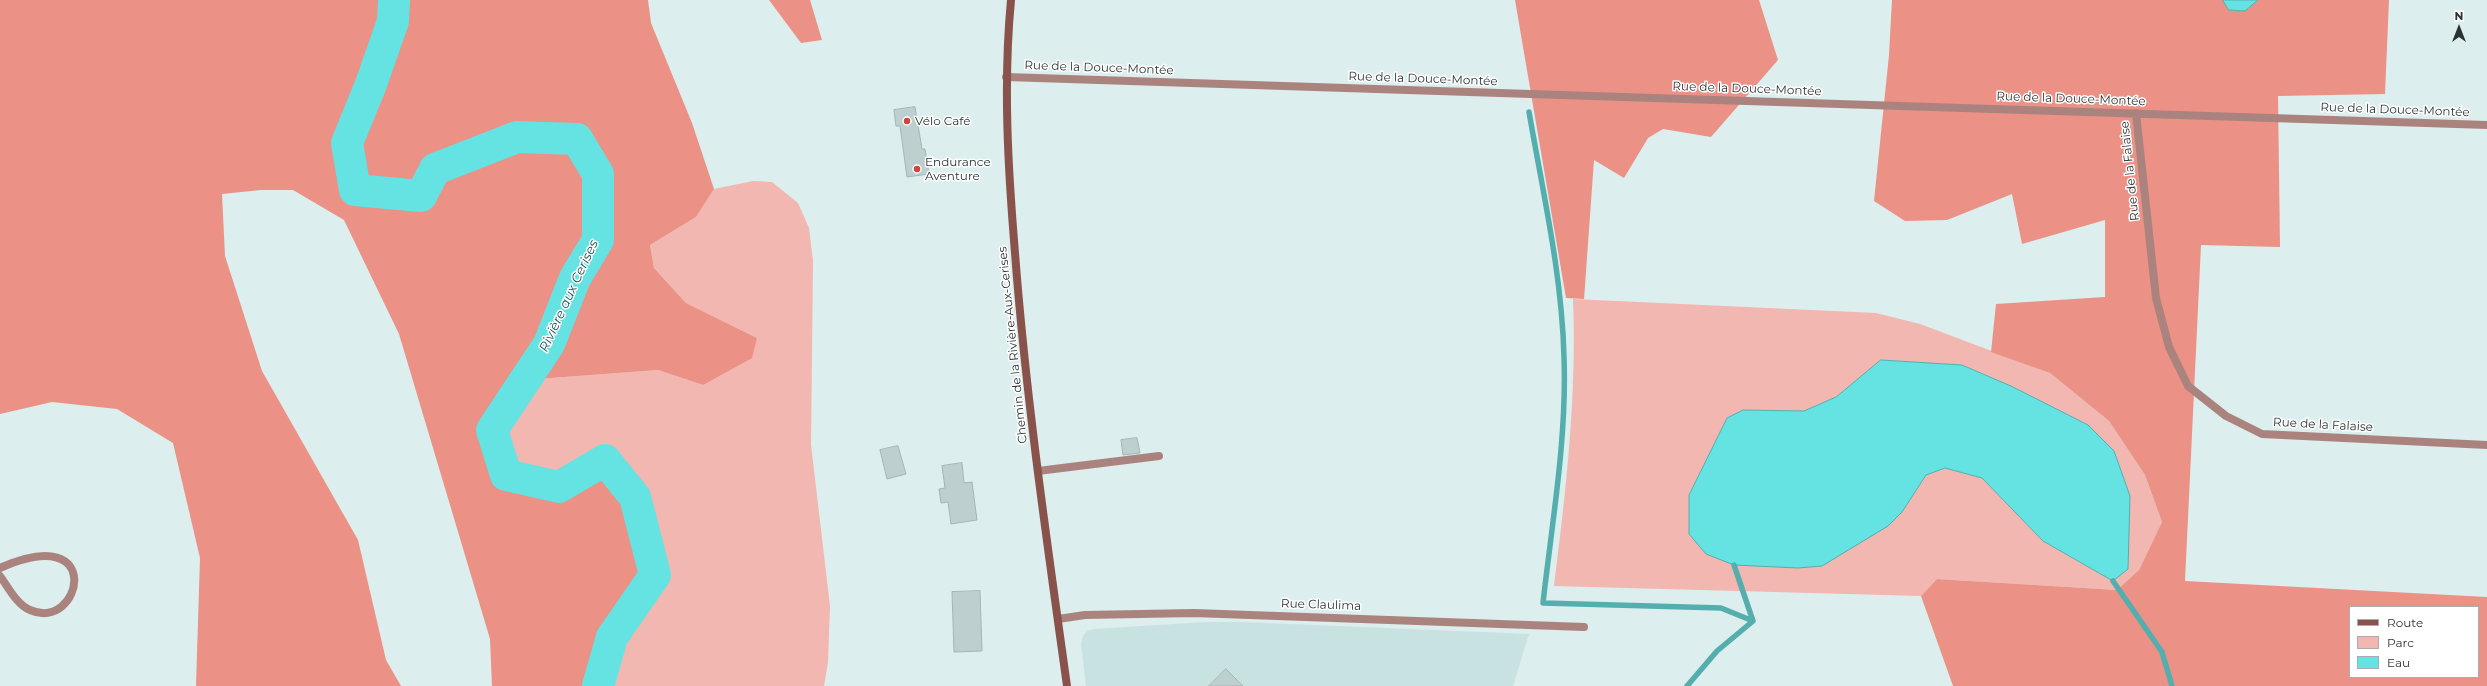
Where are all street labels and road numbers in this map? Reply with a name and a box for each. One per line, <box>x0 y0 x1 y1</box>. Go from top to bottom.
street label: Rue de la Douce-Montée <box>1024 58 1174 78</box>
street label: Rue de la Douce-Montée <box>1348 69 1498 89</box>
street label: Rue de la Douce-Montée <box>1672 79 1822 99</box>
street label: Rue de la Douce-Montée <box>1996 89 2146 109</box>
street label: Rue de la Douce-Montée <box>2320 100 2470 120</box>
street label: Rue de la Falaise <box>2118 120 2142 222</box>
street label: Chemin de la Rivière-Aux-Cerises <box>995 246 1031 444</box>
street label: Rue de la Falaise <box>2273 415 2373 435</box>
street label: Rue Claulima <box>1281 596 1361 614</box>

